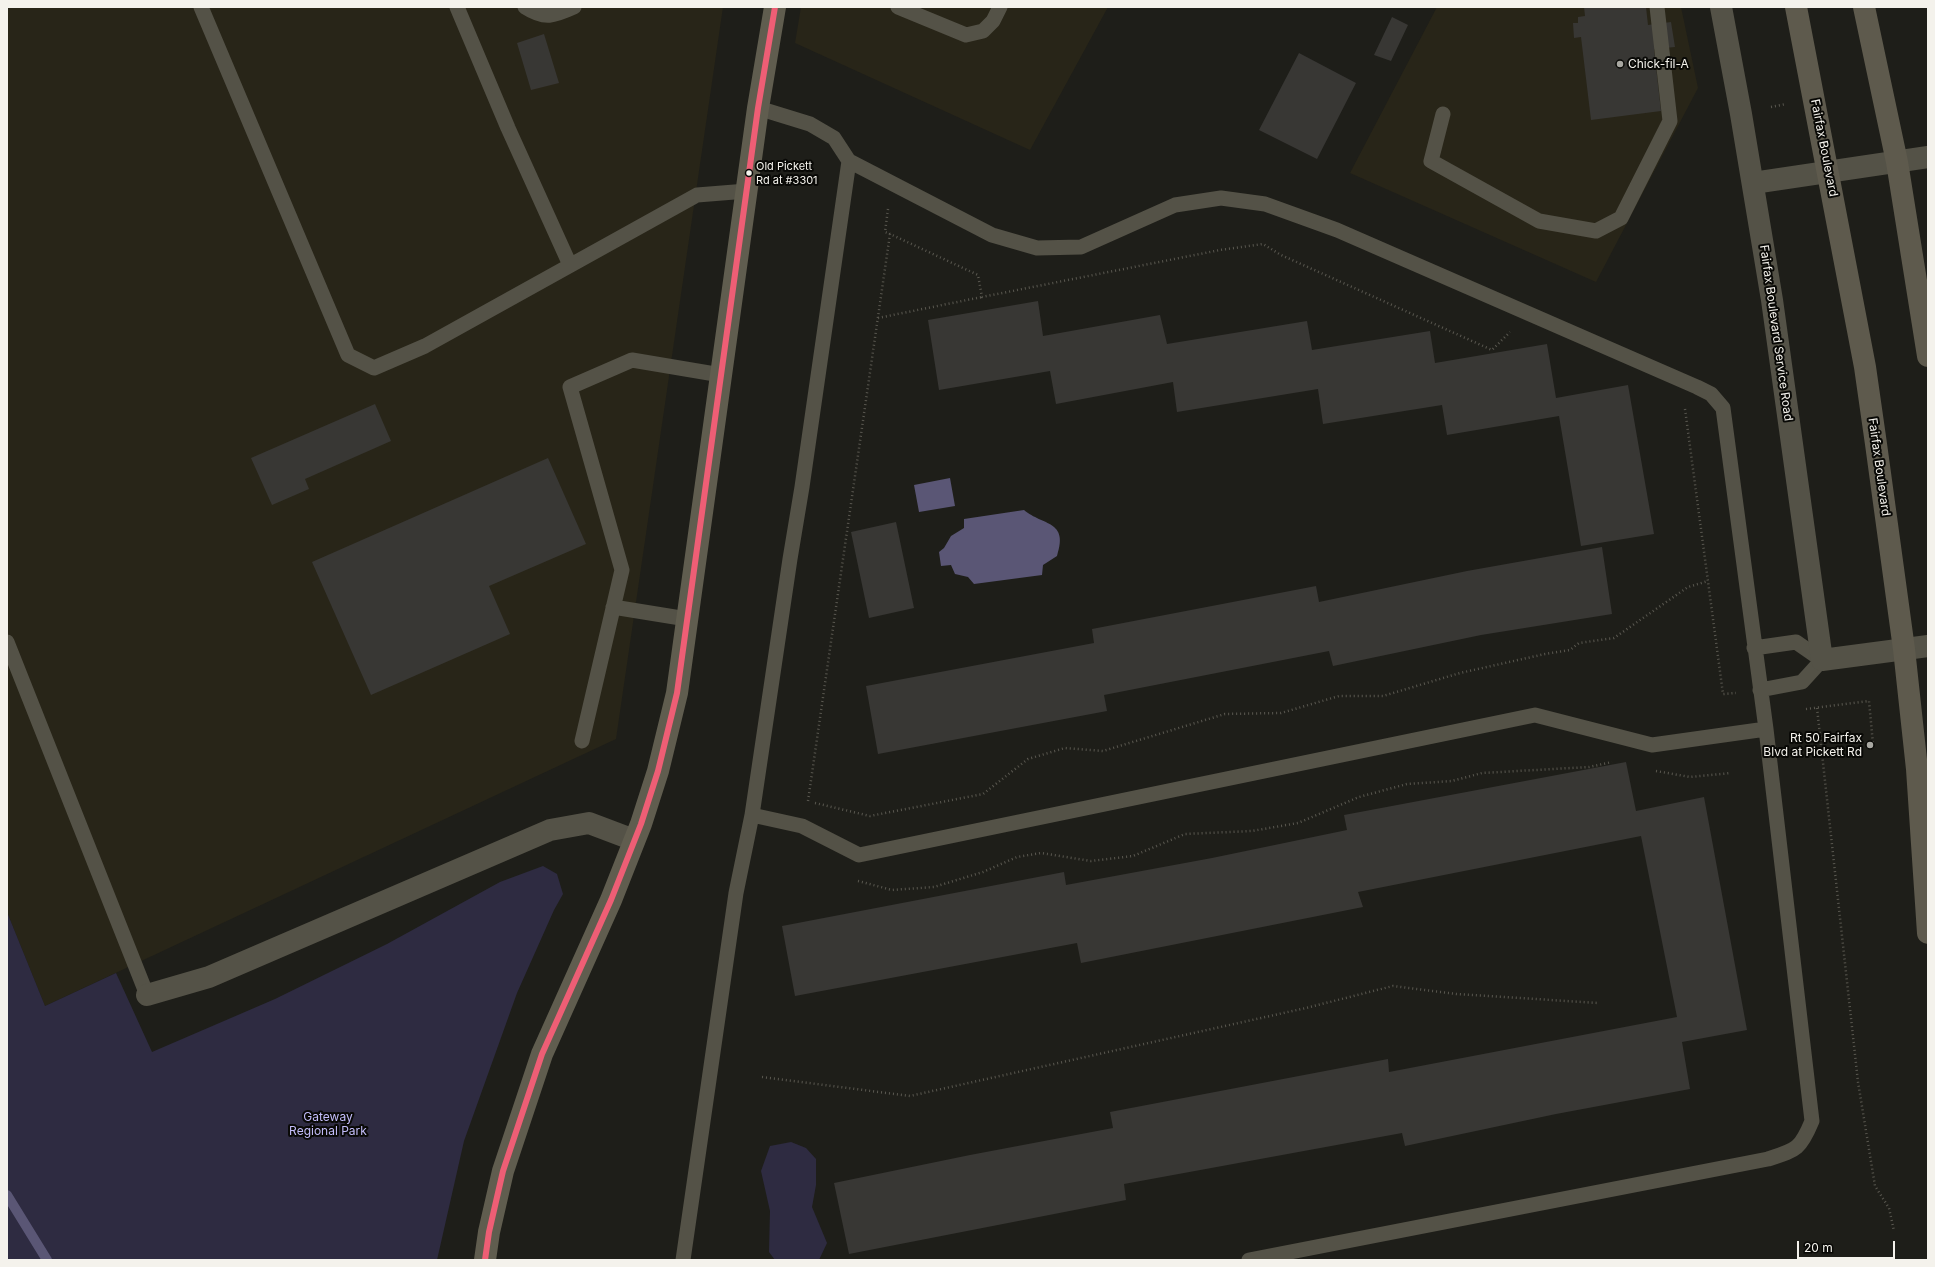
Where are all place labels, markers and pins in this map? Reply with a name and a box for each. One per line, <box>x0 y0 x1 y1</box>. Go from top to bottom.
place label: Chick-fil-A <box>1628 57 1689 71</box>
marker: Chick-fil-A <box>1615 59 1625 69</box>
place label: Old Pickett Rd at #3301 <box>756 160 818 186</box>
marker: Old Pickett Rd at #3301 <box>744 168 754 178</box>
place label: Rt 50 Fairfax Blvd at Pickett Rd <box>1763 731 1862 759</box>
marker: Rt 50 Fairfax Blvd at Pickett Rd <box>1865 740 1875 750</box>

